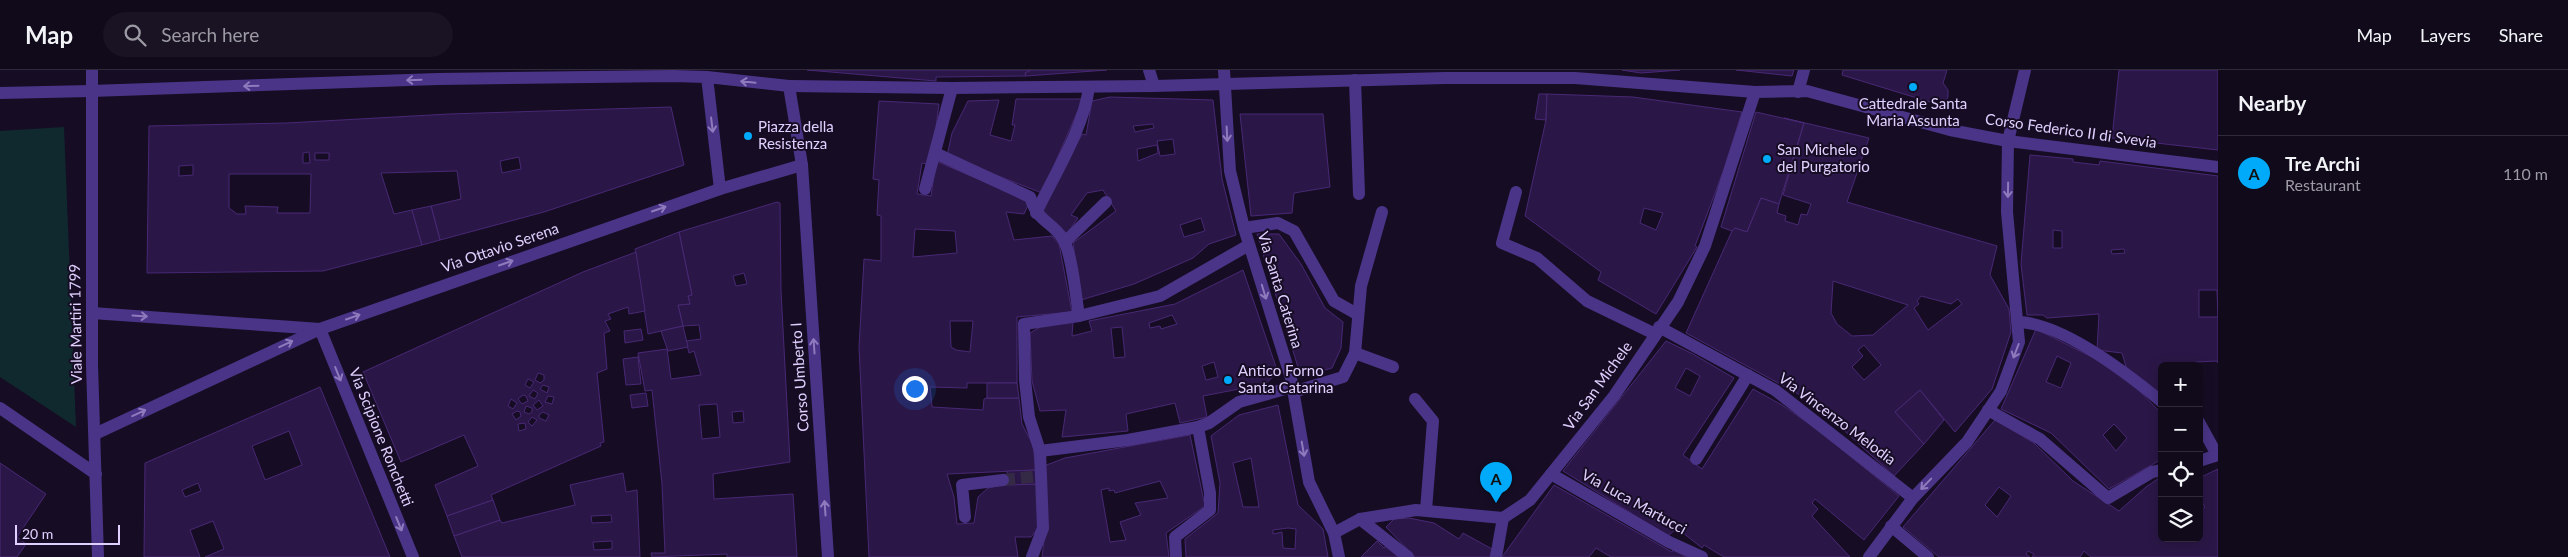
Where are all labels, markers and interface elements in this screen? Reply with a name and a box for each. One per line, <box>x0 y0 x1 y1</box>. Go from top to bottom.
search box <box>103 12 453 57</box>
text: Map <box>25 20 73 49</box>
icon: search <box>121 21 149 49</box>
text: Search here <box>161 23 259 46</box>
text: Map <box>2356 24 2392 46</box>
text: Layers <box>2420 24 2471 46</box>
text: Share <box>2499 24 2543 46</box>
one-way arrow <box>406 75 422 84</box>
one-way arrow <box>740 77 756 87</box>
one-way arrow <box>244 81 260 90</box>
marker: Cattedrale Santa Maria Assunta <box>1907 81 1919 93</box>
text: Nearby <box>2238 90 2306 115</box>
place label: Cattedrale Santa Maria Assunta <box>1859 94 1967 129</box>
street label: Corso Federico II di Svevia <box>1984 109 2158 151</box>
one-way arrow <box>707 117 717 133</box>
place label: Piazza della Resistenza <box>758 117 834 152</box>
one-way arrow <box>1223 126 1232 142</box>
marker: Piazza della Resistenza <box>742 130 754 142</box>
place label: San Michele o del Purgatorio <box>1777 140 1870 175</box>
text: Tre Archi <box>2285 152 2360 175</box>
marker: San Michele o del Purgatorio <box>1761 153 1773 165</box>
text: A <box>2248 164 2260 183</box>
text: 110 m <box>2503 164 2548 183</box>
text: Restaurant <box>2285 175 2361 194</box>
one-way arrow <box>2003 181 2013 197</box>
one-way arrow <box>651 204 667 213</box>
street label: Via Ottavio Serena <box>439 218 561 276</box>
street label: Via Santa Caterina <box>1255 229 1307 350</box>
one-way arrow <box>498 258 513 267</box>
street label: Viale Martiri 1799 <box>65 264 85 384</box>
one-way arrow <box>1259 284 1269 300</box>
one-way arrow <box>132 312 148 321</box>
one-way arrow <box>345 312 360 321</box>
street label: Corso Umberto I <box>786 322 812 432</box>
one-way arrow <box>809 338 819 354</box>
street label: Via San Michele <box>1559 338 1635 433</box>
one-way arrow <box>278 339 293 349</box>
one-way arrow <box>2011 343 2020 358</box>
place label: Antico Forno Santa Catarina <box>1238 361 1334 396</box>
map controls <box>2158 362 2203 542</box>
button: + <box>2158 362 2203 407</box>
street label: Via Scipione Ronchetti <box>346 365 418 508</box>
one-way arrow <box>334 366 343 381</box>
street label: Via Vincenzo Melodia <box>1775 368 1900 468</box>
marker: Antico Forno Santa Catarina <box>1222 374 1234 386</box>
your location <box>902 376 928 402</box>
button: − <box>2158 407 2203 452</box>
one-way arrow <box>131 408 146 417</box>
one-way arrow <box>1299 441 1309 457</box>
button: locate <box>2158 452 2203 497</box>
pin: A <box>1480 462 1512 503</box>
street label: Via Luca Martucci <box>1579 465 1690 537</box>
one-way arrow <box>1920 478 1932 490</box>
button: layers <box>2158 497 2203 542</box>
one-way arrow <box>820 501 829 517</box>
one-way arrow <box>396 517 405 532</box>
scale bar <box>15 522 120 545</box>
text: 20 m <box>22 525 53 542</box>

